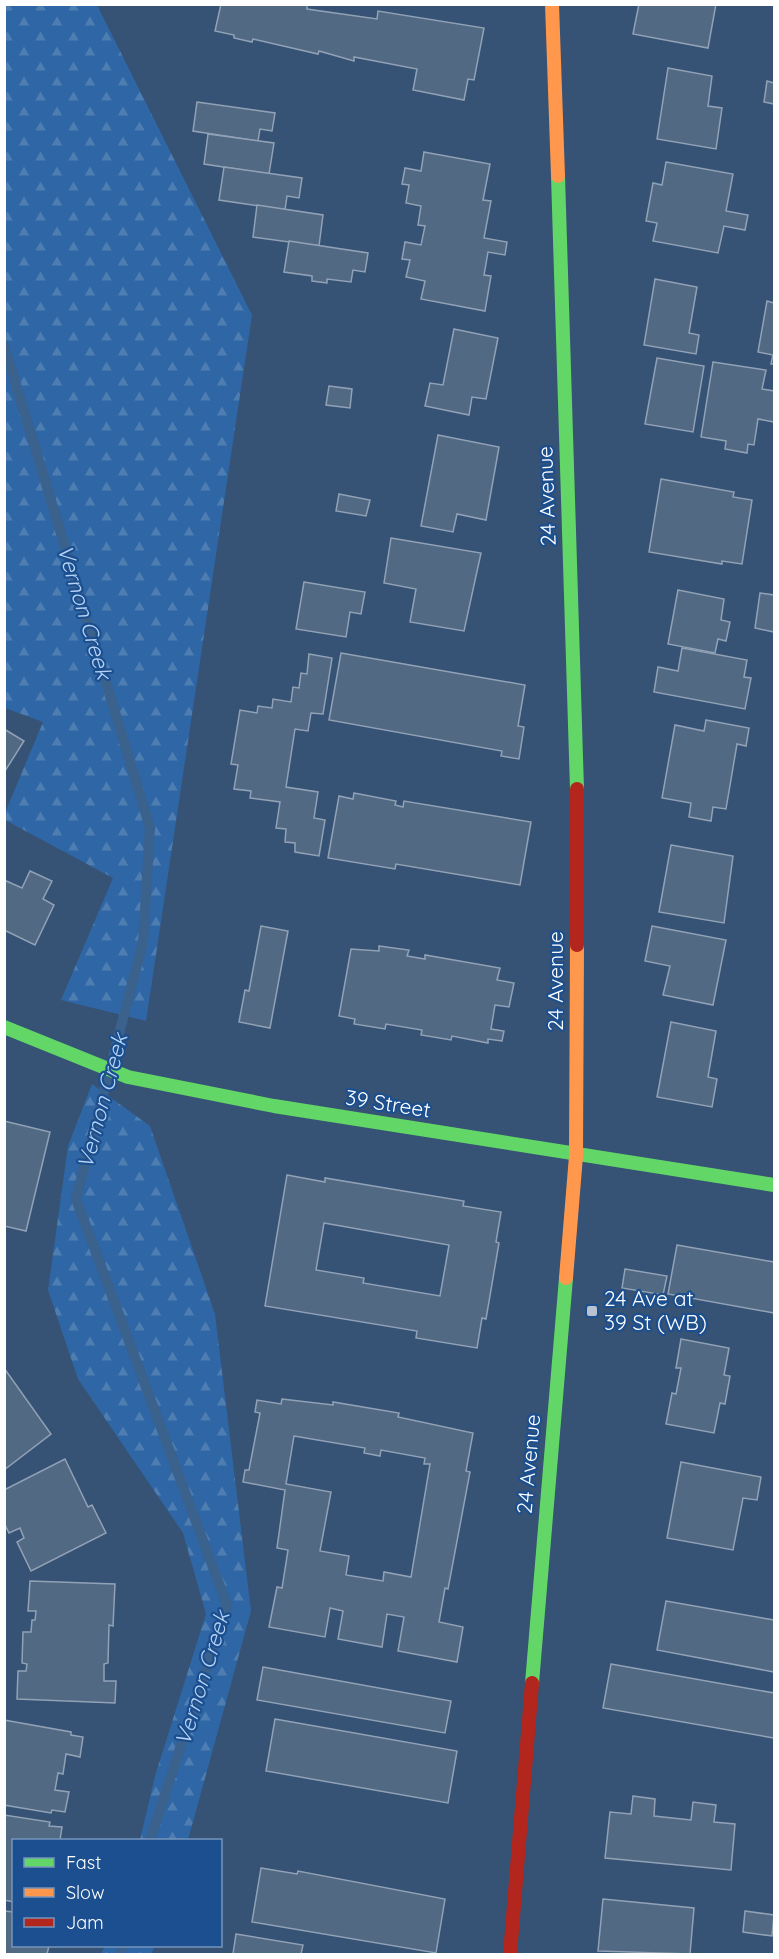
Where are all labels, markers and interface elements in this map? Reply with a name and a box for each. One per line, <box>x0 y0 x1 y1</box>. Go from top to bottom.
street label: 24 Avenue <box>531 446 561 546</box>
water label: Vernon Creek <box>51 542 119 685</box>
street label: 24 Avenue <box>542 931 568 1031</box>
water label: Vernon Creek <box>71 1028 134 1172</box>
street label: 39 Street <box>344 1083 433 1123</box>
place label: 24 Ave at 39 St (WB) <box>604 1285 707 1335</box>
marker: 24 Ave at 39 St (WB) <box>585 1304 599 1318</box>
street label: 24 Avenue <box>511 1413 545 1515</box>
water label: Vernon Creek <box>168 1605 236 1748</box>
legend <box>12 1839 222 1947</box>
text: Fast <box>66 1851 101 1874</box>
text: Slow <box>66 1881 104 1904</box>
text: Jam <box>66 1911 104 1934</box>

